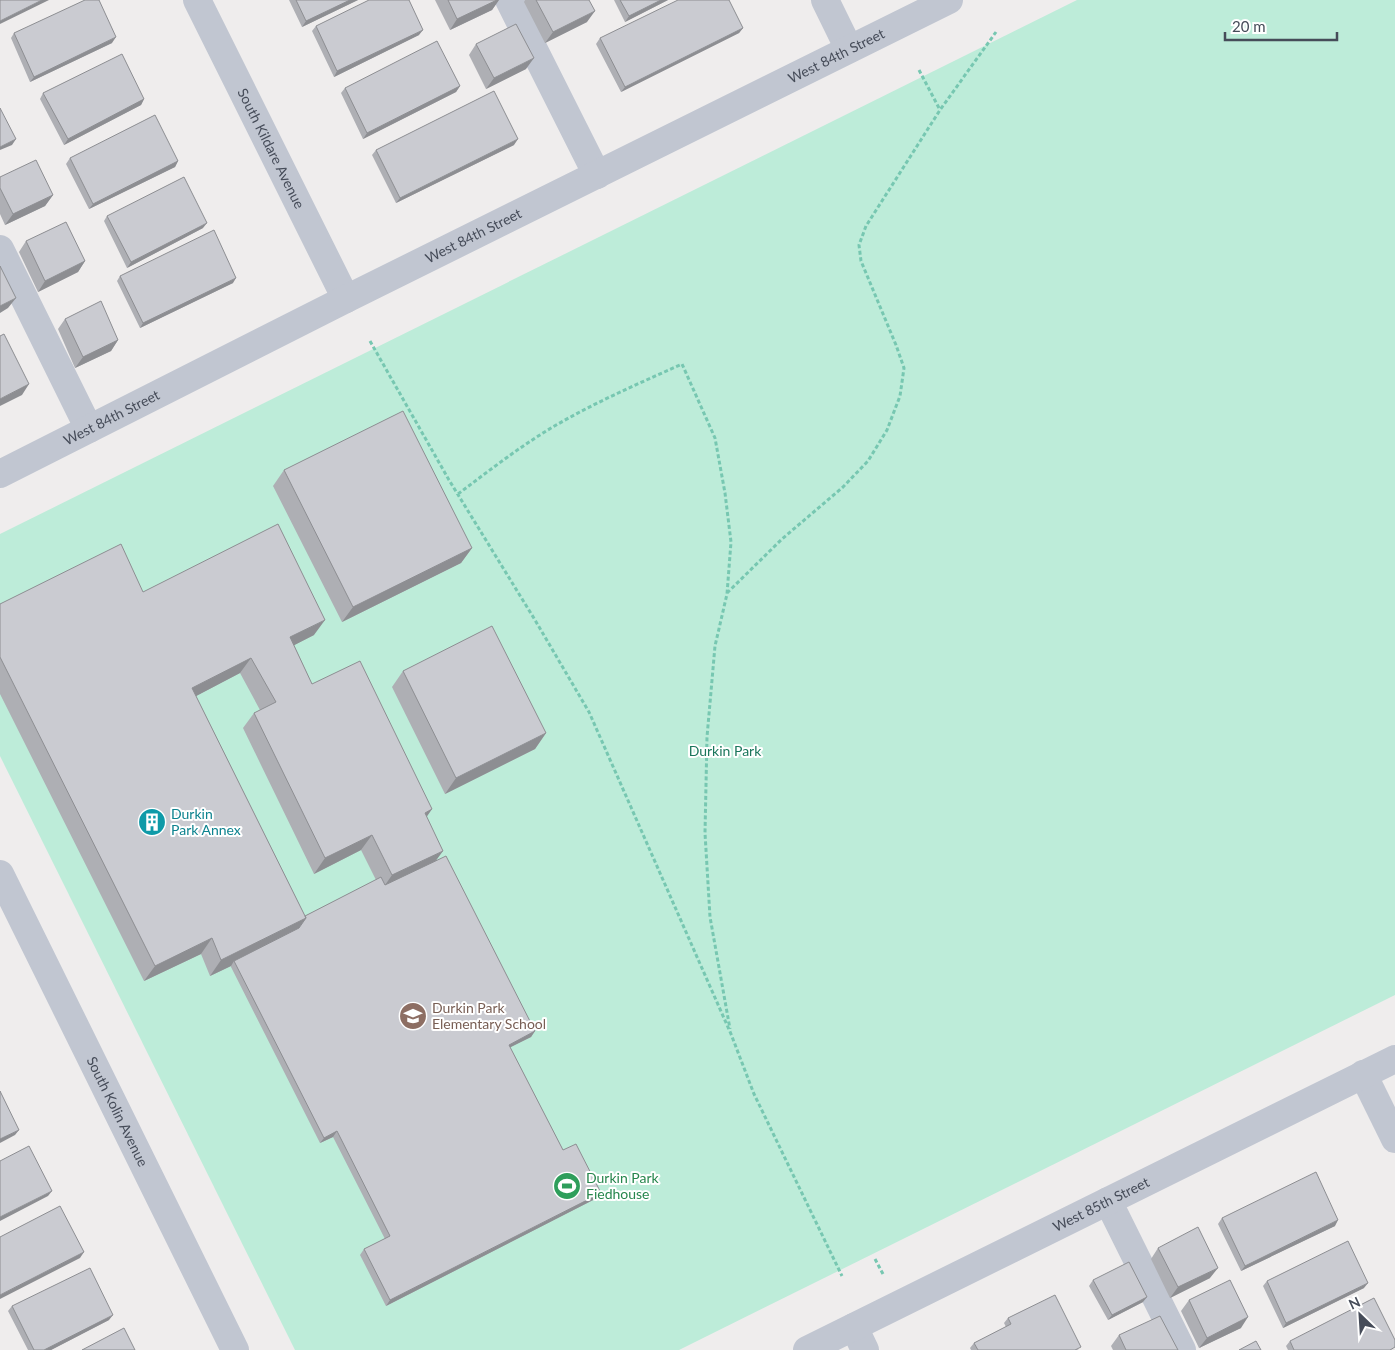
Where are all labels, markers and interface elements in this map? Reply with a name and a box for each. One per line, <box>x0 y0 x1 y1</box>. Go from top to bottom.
scale bar <box>1225 10 1338 42</box>
text: 20 m <box>1232 17 1266 35</box>
street label: West 84th Street <box>785 24 887 86</box>
street label: South Kildare Avenue <box>234 85 309 211</box>
street label: West 84th Street <box>422 204 524 266</box>
street label: West 84th Street <box>60 386 162 449</box>
park label: Durkin Park <box>689 742 762 759</box>
place label: Durkin Park Annex <box>171 805 241 838</box>
building icon: Durkin Park Annex <box>137 807 167 837</box>
place label: Durkin Park Elementary School <box>432 999 546 1032</box>
school or university icon: Durkin Park Elementary School <box>398 1001 428 1031</box>
street label: South Kolin Avenue <box>83 1054 152 1169</box>
place label: Durkin Park Fiedhouse <box>586 1169 660 1202</box>
sports icon: Durkin Park Fiedhouse <box>552 1171 582 1201</box>
street label: West 85th Street <box>1050 1173 1152 1235</box>
north arrow <box>1335 1290 1385 1340</box>
text: N <box>1346 1293 1363 1313</box>

